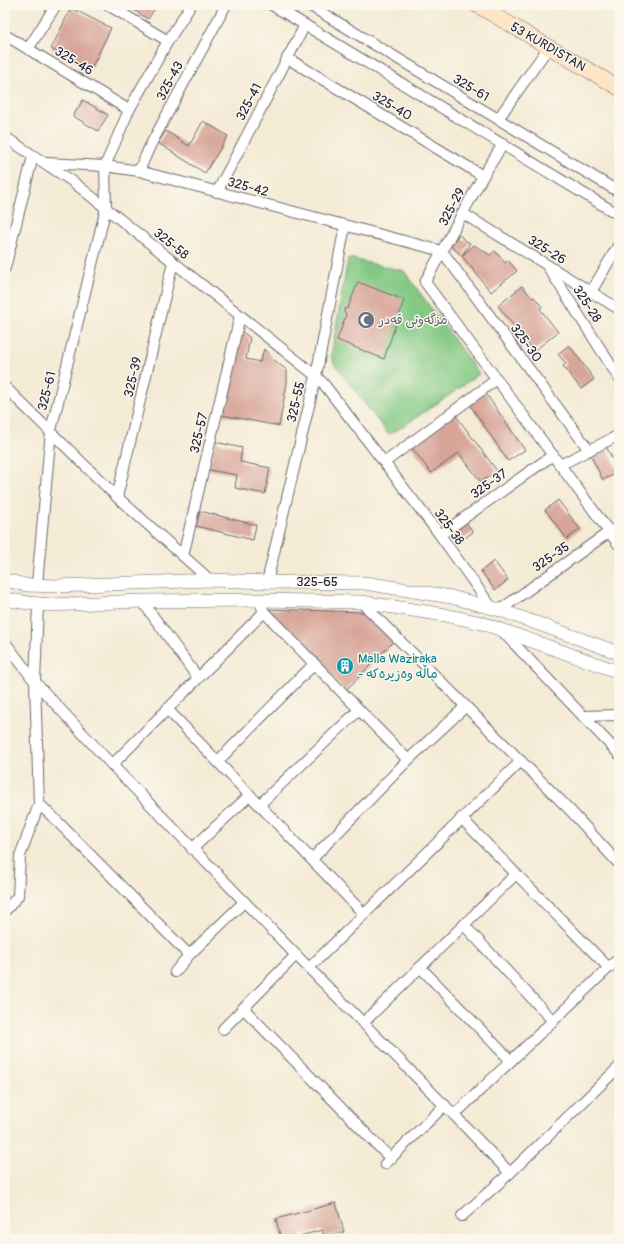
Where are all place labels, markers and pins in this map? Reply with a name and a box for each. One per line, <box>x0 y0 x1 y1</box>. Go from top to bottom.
mosque icon: مزگەوتی قەدر <box>356 310 376 330</box>
place label: مزگەوتی قەدر <box>378 312 448 329</box>
place label: Malla Waziraka - ماڵە وەزیرەکە <box>358 651 438 682</box>
building icon: Malla Waziraka - ماڵە وەزیرەکە <box>335 656 355 676</box>

